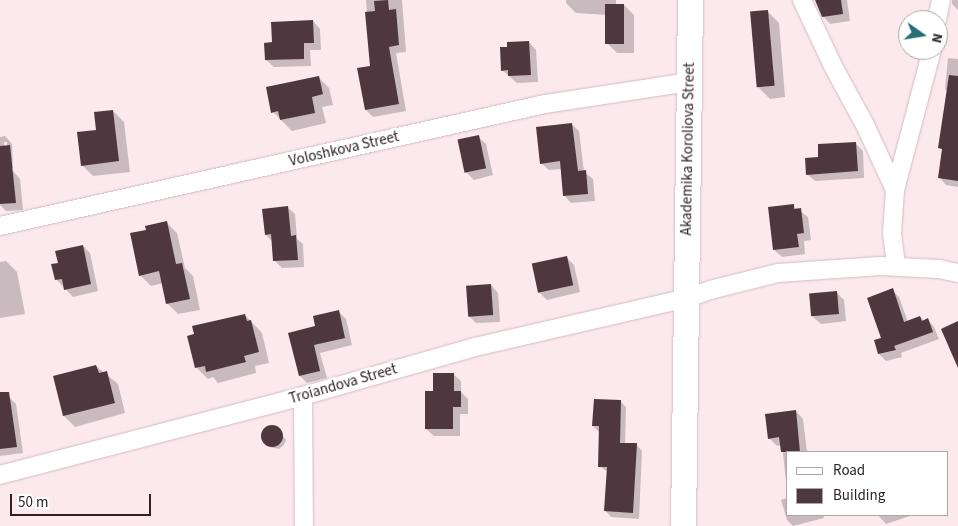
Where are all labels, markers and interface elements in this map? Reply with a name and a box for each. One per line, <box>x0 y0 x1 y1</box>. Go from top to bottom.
north arrow <box>898 10 948 60</box>
text: N <box>926 31 947 45</box>
street label: Akademika Koroliova Street <box>677 62 699 236</box>
street label: Voloshkova Street <box>287 128 401 170</box>
street label: Troiandova Street <box>287 360 399 408</box>
legend <box>786 451 948 516</box>
text: Road <box>833 460 865 481</box>
scale bar <box>12 484 154 516</box>
text: Building <box>833 485 885 506</box>
text: 50 m <box>18 492 48 513</box>

